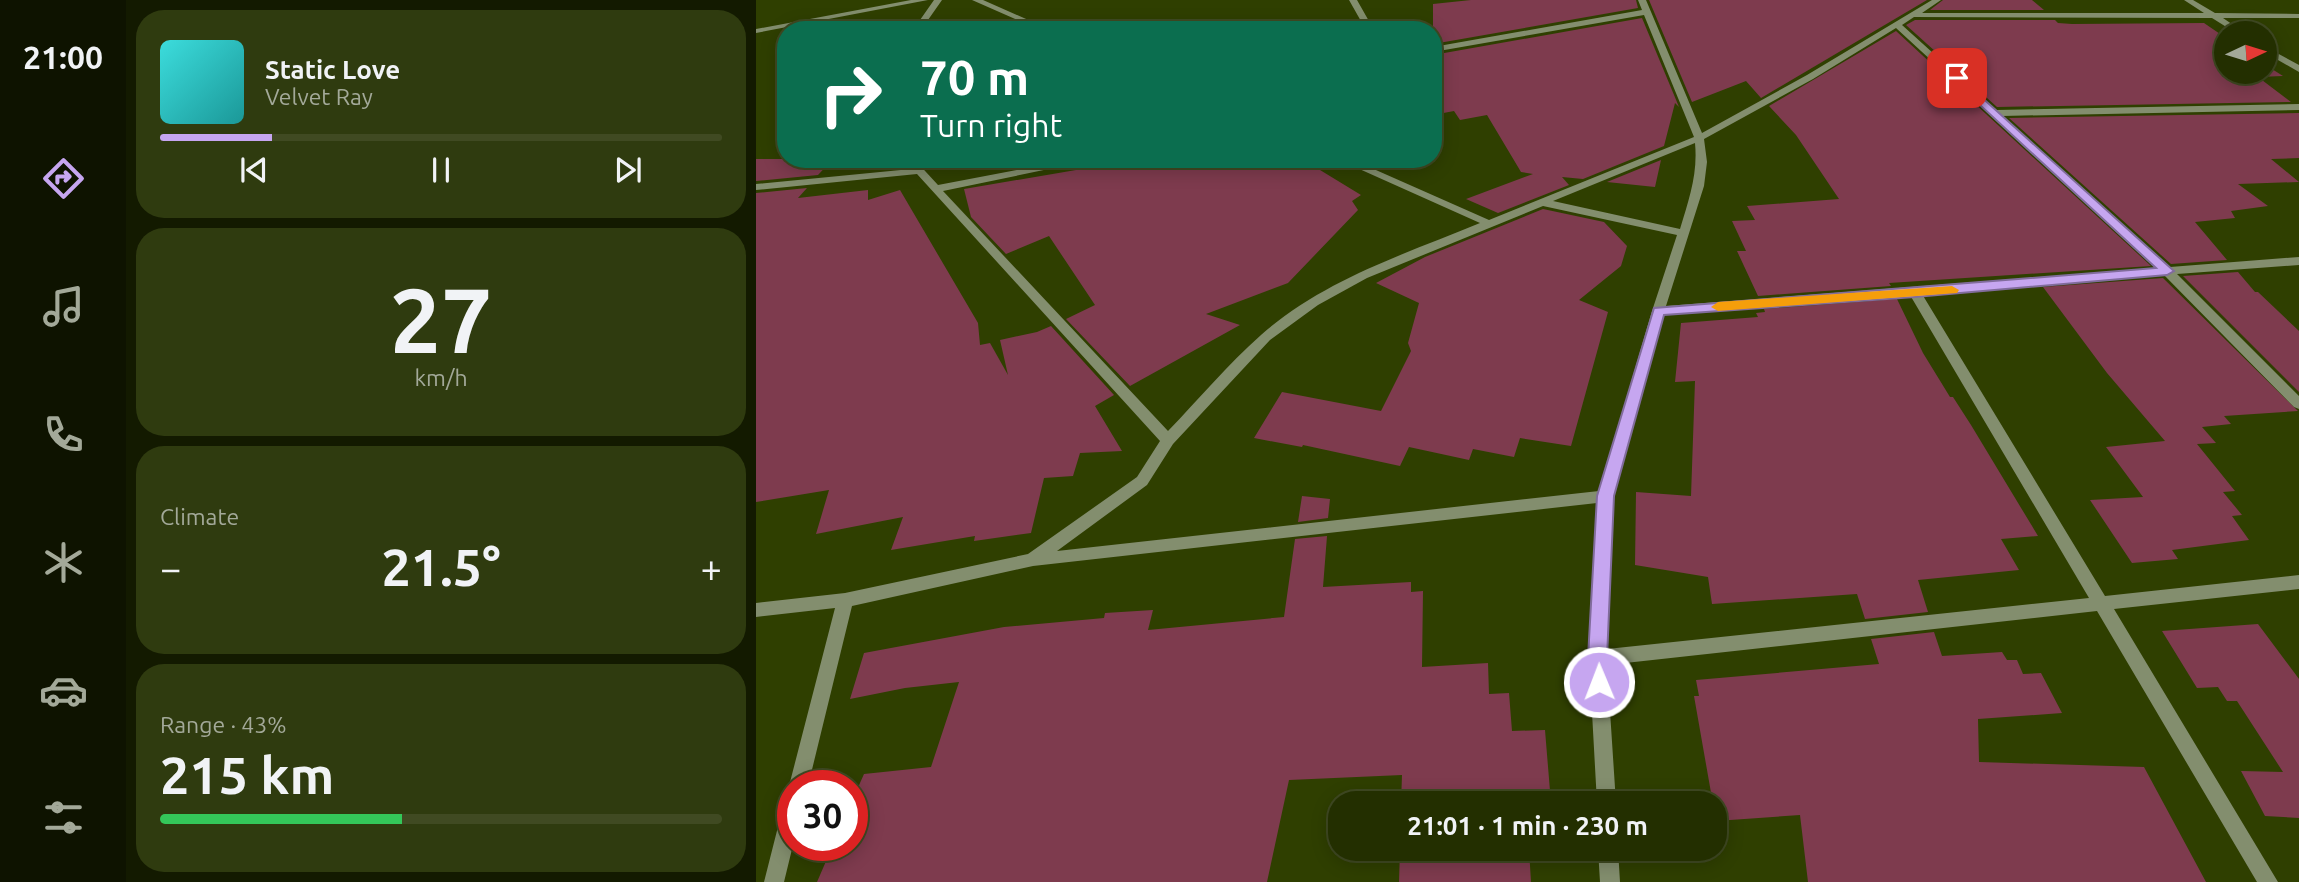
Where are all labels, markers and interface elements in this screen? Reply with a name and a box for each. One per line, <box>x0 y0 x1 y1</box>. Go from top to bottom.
north arrow <box>2214 21 2277 84</box>
map controls <box>2214 21 2277 84</box>
text: 21:00 <box>23 39 103 75</box>
pin <box>1927 48 1987 108</box>
icon: right <box>805 49 896 140</box>
text: 70 m <box>920 49 1029 104</box>
text: Static Love <box>265 55 400 84</box>
icon: arrive <box>1938 59 1976 97</box>
text: Velvet Ray <box>265 84 373 109</box>
text: Turn right <box>920 107 1062 143</box>
icon: previous <box>235 151 273 189</box>
icon: pause <box>422 151 460 189</box>
icon: next <box>609 151 647 189</box>
icon: directions <box>39 154 88 203</box>
text: 27 <box>390 268 492 370</box>
icon: music <box>39 282 88 331</box>
text: km/h <box>414 365 468 390</box>
icon: phone <box>39 410 88 459</box>
text: Climate <box>160 504 239 529</box>
icon: climate <box>39 538 88 587</box>
text: 21.5° <box>381 538 501 596</box>
text: − <box>160 547 181 589</box>
text: + <box>701 547 722 589</box>
position arrow <box>1562 645 1636 719</box>
icon: car <box>39 666 88 715</box>
text: Range · 43% <box>160 712 287 737</box>
text: 215 km <box>160 746 334 804</box>
speed limit sign: 30 <box>777 770 868 861</box>
icon: filters <box>39 793 88 842</box>
text: 21:01 · 1 min · 230 m <box>1407 811 1648 840</box>

